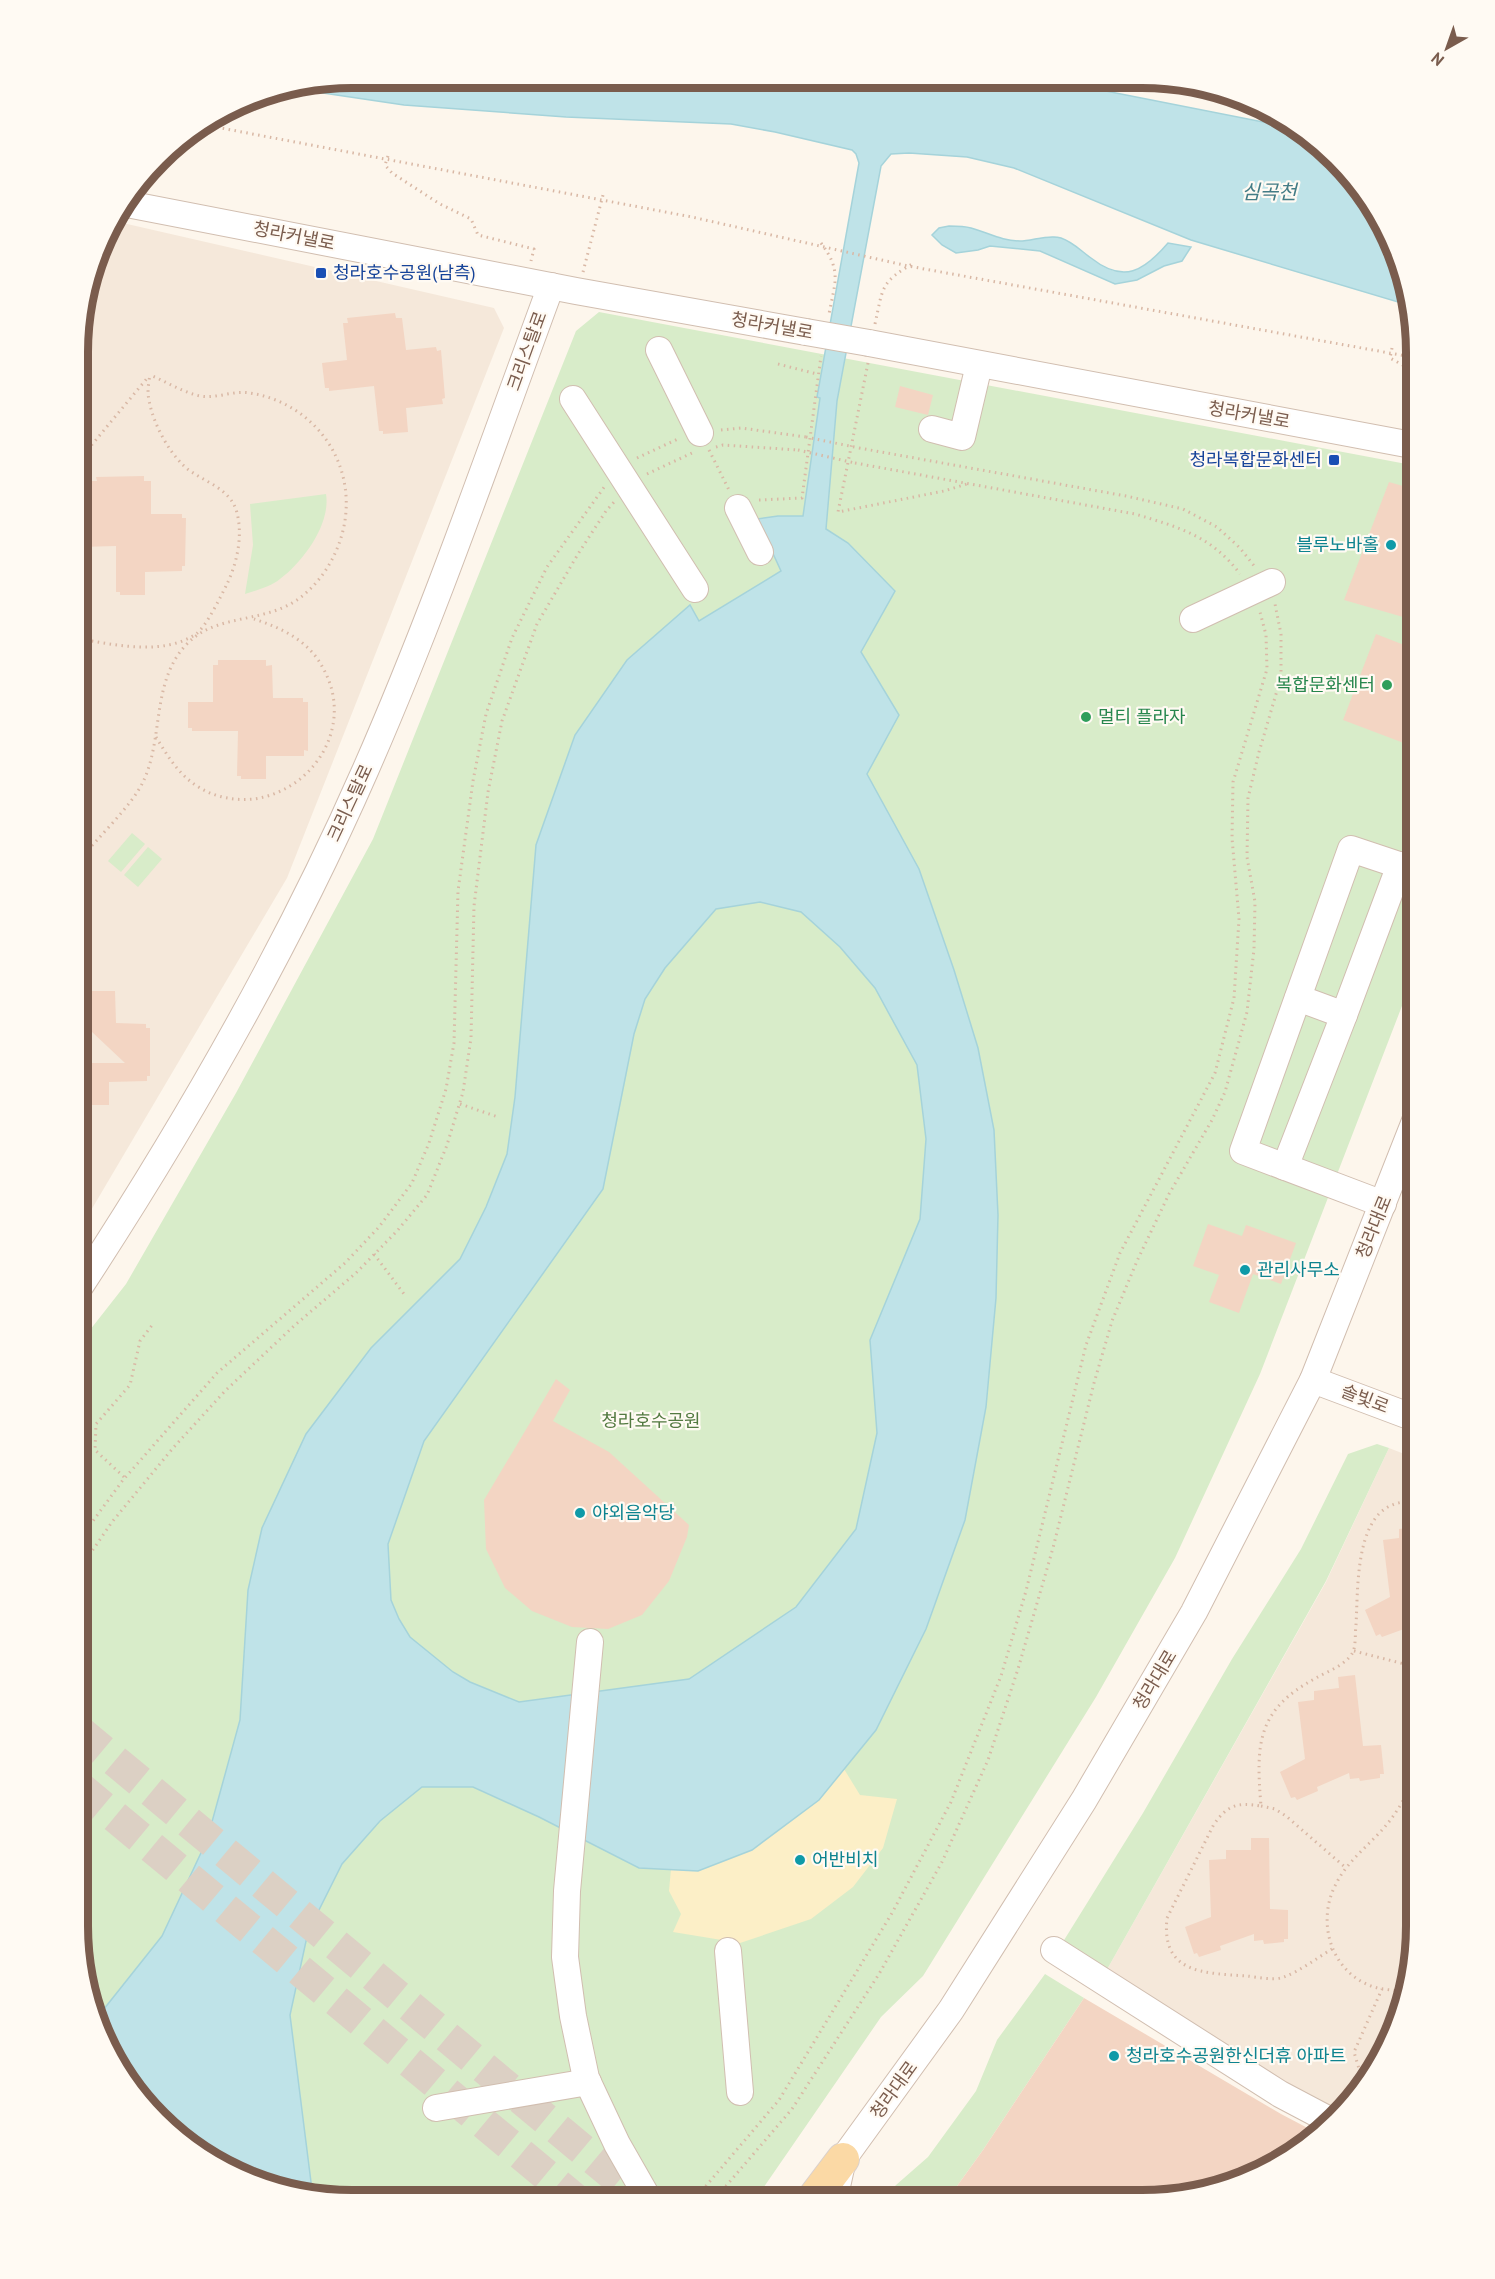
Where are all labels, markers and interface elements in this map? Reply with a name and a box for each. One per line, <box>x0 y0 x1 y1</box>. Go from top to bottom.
north arrow <box>1417 18 1477 78</box>
text: N <box>1427 48 1448 71</box>
water label: 심곡천 <box>1241 179 1299 205</box>
street label: 청라커낼로 <box>251 216 337 255</box>
place label: 청라호수공원(남측) <box>333 261 476 284</box>
marker: 청라호수공원(남측) <box>314 266 328 280</box>
street label: 청라커낼로 <box>729 307 815 344</box>
street label: 크리스탈로 <box>502 308 551 394</box>
street label: 청라커낼로 <box>1206 396 1292 433</box>
place label: 청라복합문화센터 <box>1190 448 1322 471</box>
marker: 청라복합문화센터 <box>1327 453 1341 467</box>
place label: 블루노바홀 <box>1296 533 1379 556</box>
marker: 블루노바홀 <box>1384 538 1398 552</box>
place label: 복합문화센터 <box>1276 673 1375 696</box>
marker: 복합문화센터 <box>1380 678 1394 692</box>
place label: 멀티 플라자 <box>1098 705 1186 728</box>
marker: 멀티 플라자 <box>1079 710 1093 724</box>
street label: 크리스탈로 <box>322 760 377 845</box>
street label: 청라대로 <box>1350 1192 1397 1262</box>
place label: 관리사무소 <box>1257 1258 1340 1281</box>
marker: 관리사무소 <box>1238 1263 1252 1277</box>
street label: 솔빛로 <box>1338 1379 1392 1418</box>
park label: 청라호수공원 <box>601 1409 701 1432</box>
place label: 야외음악당 <box>592 1501 675 1524</box>
marker: 야외음악당 <box>573 1506 587 1520</box>
street label: 청라대로 <box>1128 1645 1181 1714</box>
place label: 어반비치 <box>812 1848 878 1871</box>
marker: 어반비치 <box>793 1853 807 1867</box>
place label: 청라호수공원한신더휴 아파트 <box>1126 2044 1346 2067</box>
marker: 청라호수공원한신더휴 아파트 <box>1107 2049 1121 2063</box>
street label: 청라대로 <box>865 2056 922 2123</box>

